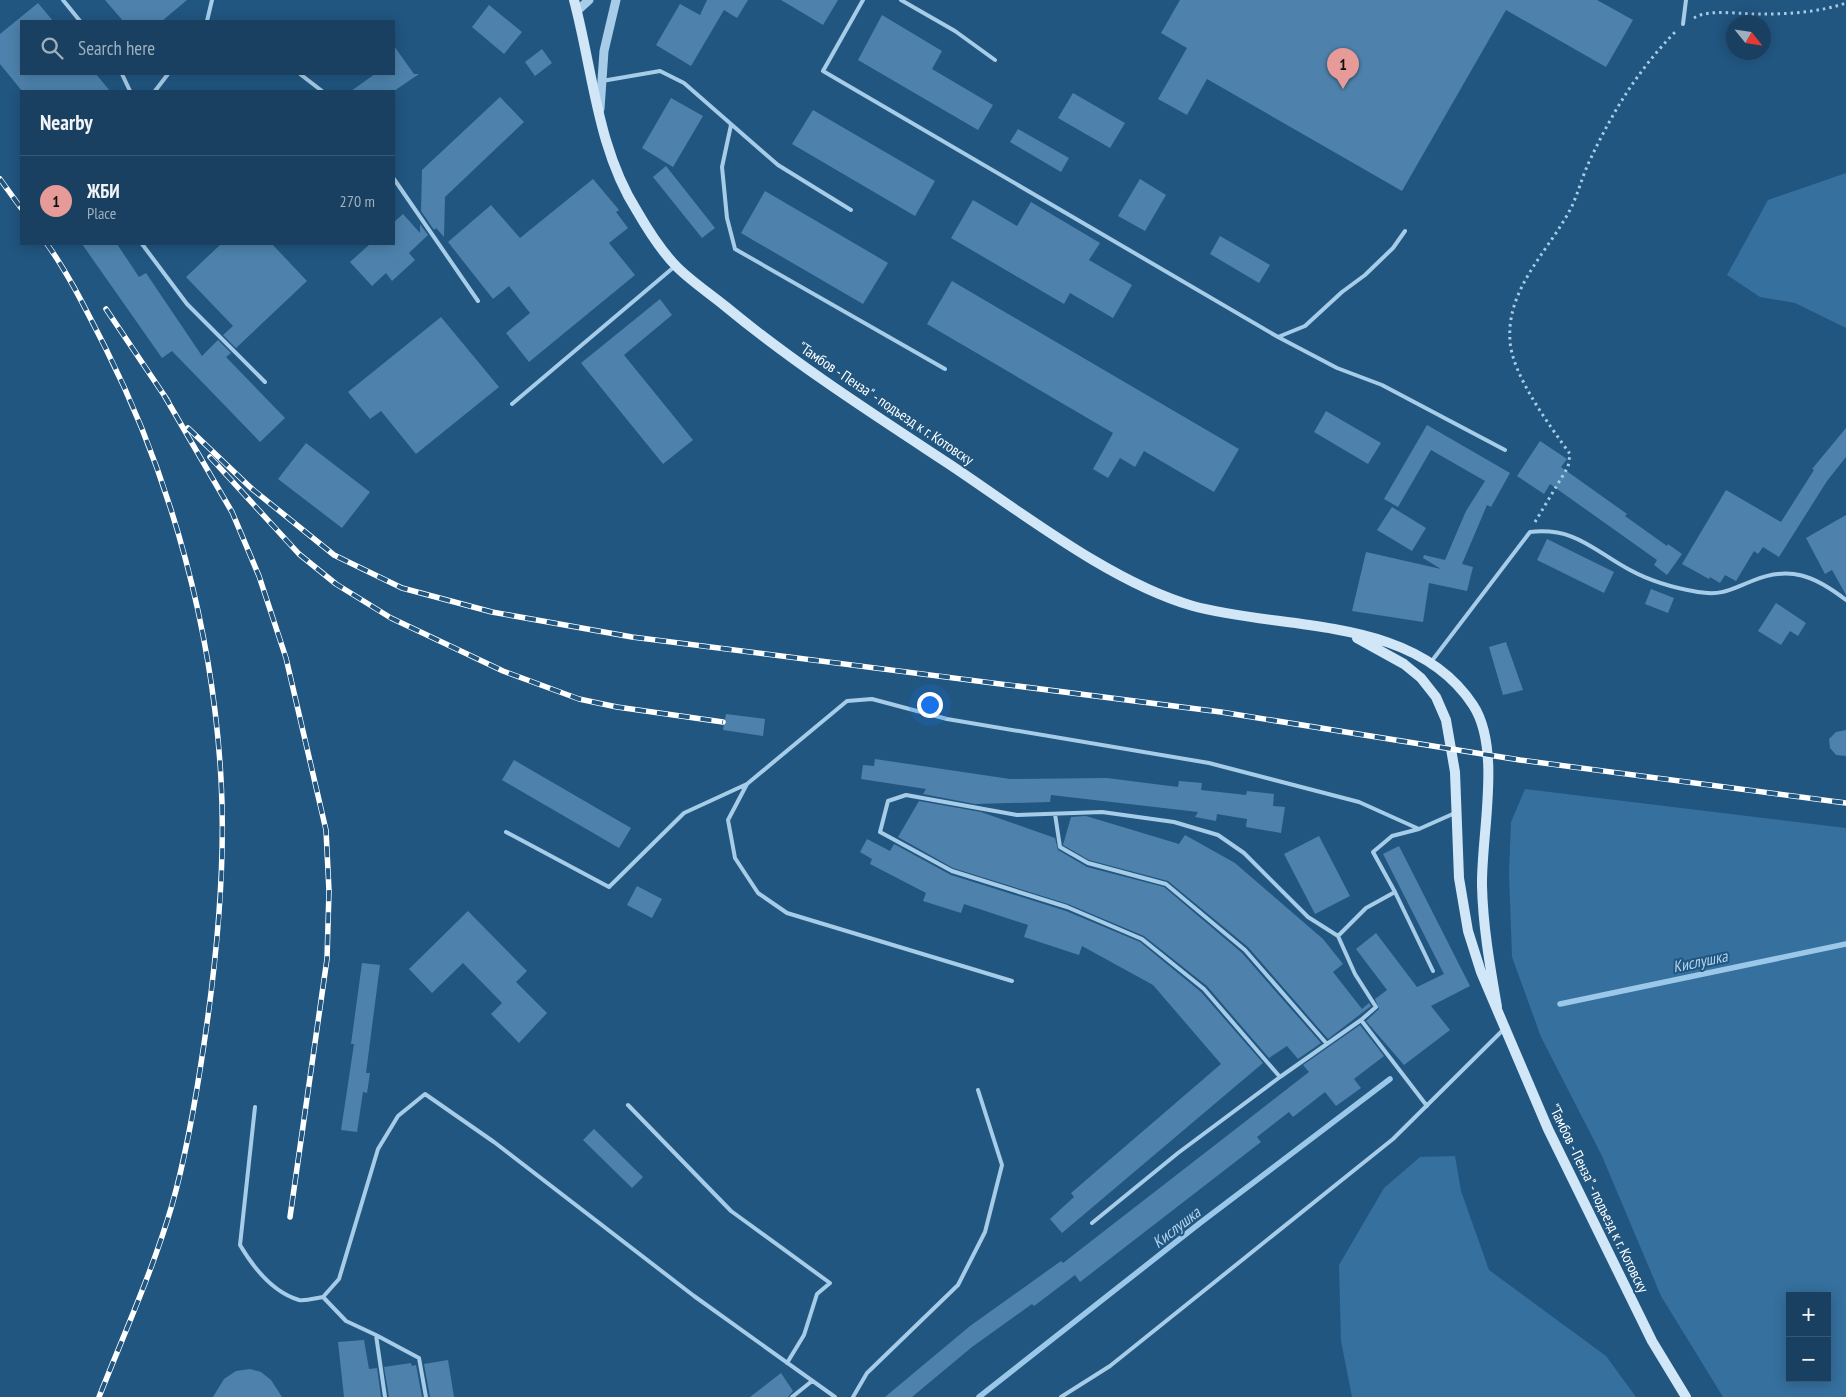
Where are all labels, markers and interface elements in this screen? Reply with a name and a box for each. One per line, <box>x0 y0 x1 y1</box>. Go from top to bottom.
north arrow <box>1726 15 1771 60</box>
search box <box>20 20 395 75</box>
icon: search <box>38 34 66 62</box>
text: Search here <box>78 36 155 60</box>
pin: 1 <box>1327 48 1359 89</box>
text: Nearby <box>40 109 93 136</box>
text: ЖБИ <box>87 179 120 203</box>
text: 1 <box>52 191 60 211</box>
text: 270 m <box>340 191 375 211</box>
text: Place <box>87 203 116 223</box>
street label: "Тамбов - Пенза" - подъезд к г. Котовску <box>795 337 978 469</box>
your location <box>917 692 943 718</box>
water label: Кислушка <box>1671 945 1731 977</box>
street label: "Тамбов - Пенза" - подъезд к г. Котовску <box>1545 1100 1653 1296</box>
water label: Кислушка <box>1148 1201 1205 1252</box>
map controls <box>1786 1292 1831 1382</box>
button: + <box>1786 1292 1831 1337</box>
button: − <box>1786 1337 1831 1382</box>

